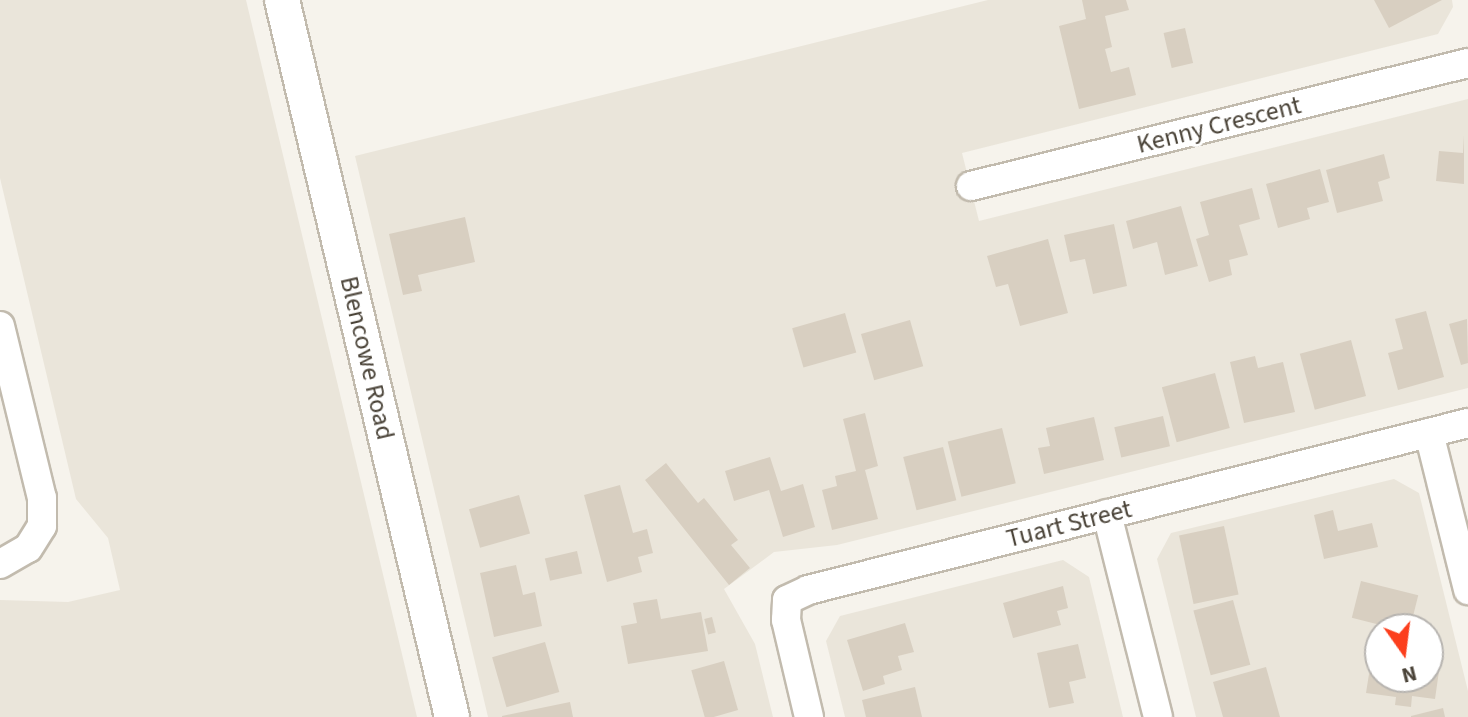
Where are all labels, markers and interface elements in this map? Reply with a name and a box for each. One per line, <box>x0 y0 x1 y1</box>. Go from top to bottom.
street label: Kenny Crescent <box>1134 90 1304 160</box>
street label: Blencowe Road <box>333 273 401 443</box>
street label: Tuart Street <box>1003 493 1135 555</box>
north arrow <box>1364 613 1444 693</box>
text: N <box>1398 657 1420 692</box>

